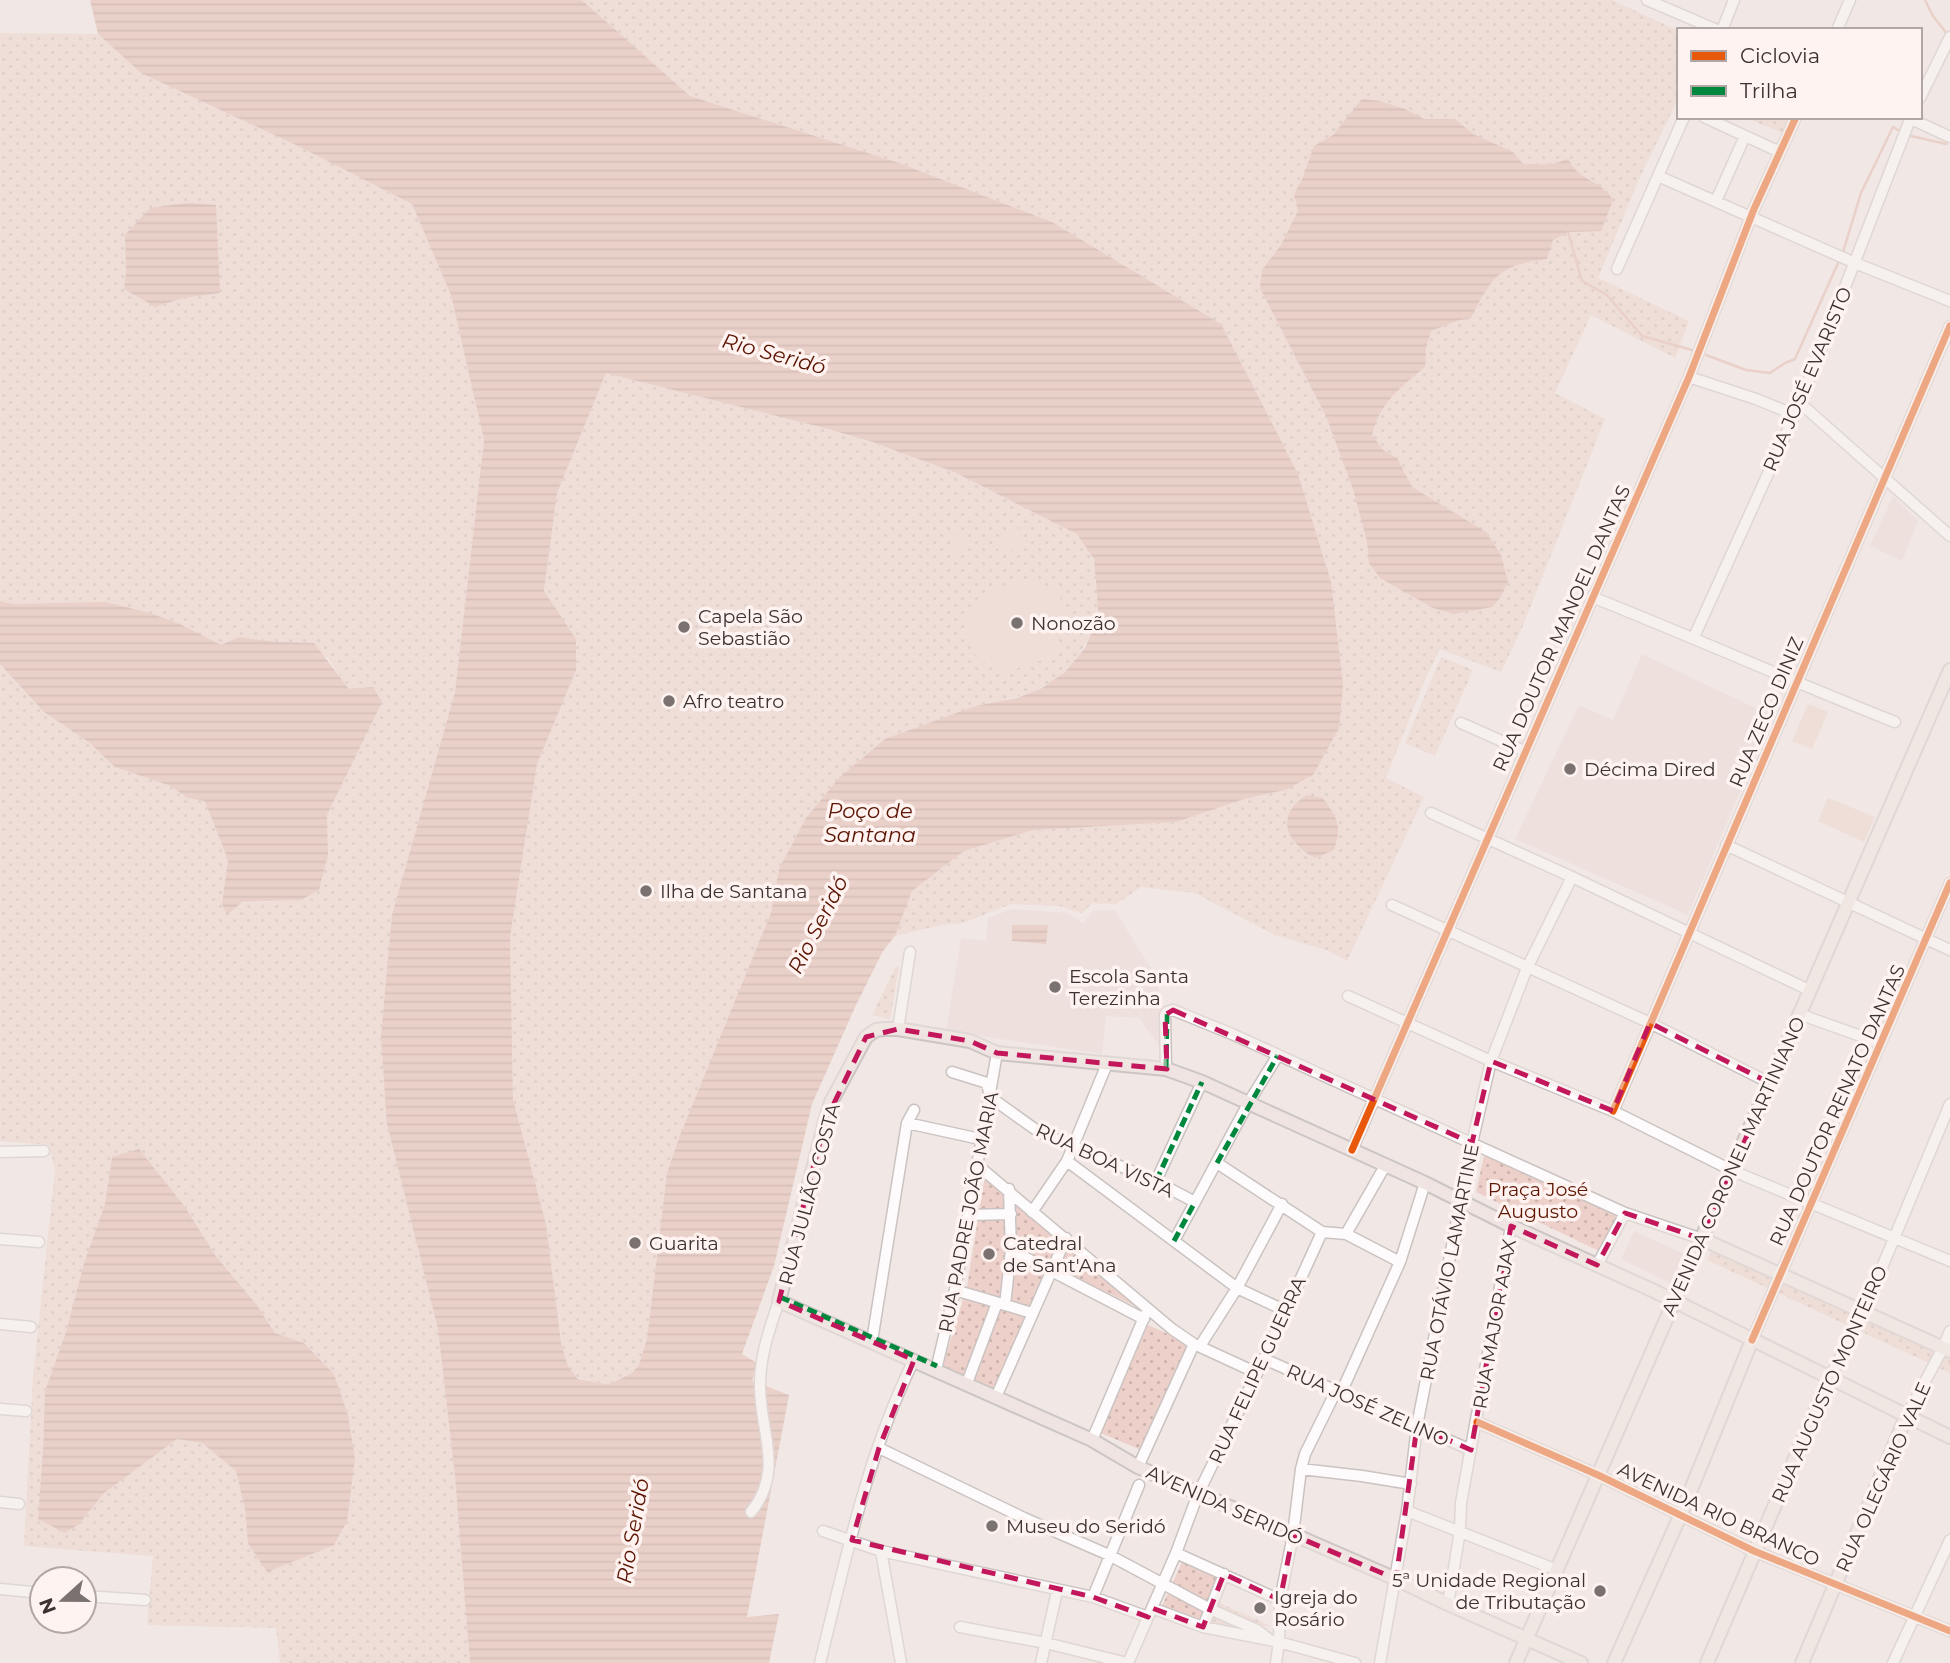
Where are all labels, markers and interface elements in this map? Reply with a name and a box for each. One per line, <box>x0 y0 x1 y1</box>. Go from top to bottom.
legend <box>1677 28 1922 119</box>
text: Ciclovia <box>1740 43 1820 68</box>
text: Trilha <box>1740 78 1798 103</box>
street label: RUA JOSÉ EVARISTO <box>1758 283 1857 475</box>
water label: Rio Seridó <box>719 328 829 379</box>
street label: RUA DOUTOR MANOEL DANTAS <box>1488 481 1635 775</box>
place label: Capela São Sebastião <box>698 605 803 650</box>
place label: Nonozão <box>1031 612 1116 635</box>
marker: Nonozão <box>1009 615 1025 631</box>
marker: Capela São Sebastião <box>676 619 692 635</box>
street label: RUA ZECO DINIZ <box>1724 634 1808 791</box>
place label: Afro teatro <box>683 690 784 713</box>
marker: Afro teatro <box>661 693 677 709</box>
place label: Décima Dired <box>1584 758 1716 781</box>
marker: Décima Dired <box>1562 761 1578 777</box>
water label: Poço de Santana <box>824 798 916 847</box>
water label: Rio Seridó <box>782 872 853 978</box>
place label: Ilha de Santana <box>660 880 808 903</box>
marker: Ilha de Santana <box>638 883 654 899</box>
street label: RUA DOUTOR RENATO DANTAS <box>1765 961 1910 1249</box>
place label: Escola Santa Terezinha <box>1069 965 1189 1010</box>
marker: Escola Santa Terezinha <box>1047 979 1063 995</box>
street label: AVENIDA CORONEL MARTINIANO <box>1657 1013 1810 1319</box>
street label: RUA PADRE JOÃO MARIA <box>934 1089 1003 1335</box>
street label: RUA JULIÃO COSTA <box>774 1100 845 1287</box>
street label: RUA BOA VISTA <box>1032 1118 1178 1203</box>
street label: RUA OTÁVIO LAMARTINE <box>1415 1142 1484 1382</box>
park label: Praça José Augusto <box>1488 1178 1588 1223</box>
place label: Guarita <box>649 1232 719 1255</box>
place label: Catedral de Sant'Ana <box>1003 1232 1116 1277</box>
marker: Guarita <box>627 1235 643 1251</box>
street label: RUA MAJOR AJAX <box>1468 1237 1521 1411</box>
marker: Catedral de Sant'Ana <box>981 1246 997 1262</box>
street label: RUA AUGUSTO MONTEIRO <box>1767 1262 1892 1506</box>
street label: RUA FELIPE GUERRA <box>1204 1273 1311 1467</box>
street label: RUA JOSÉ ZELINO <box>1283 1359 1453 1452</box>
street label: RUA OLEGÁRIO VALE <box>1831 1379 1936 1576</box>
street label: AVENIDA RIO BRANCO <box>1614 1457 1823 1571</box>
street label: AVENIDA SERIDÓ <box>1143 1460 1307 1550</box>
water label: Rio Seridó <box>611 1476 654 1585</box>
place label: Museu do Seridó <box>1006 1515 1166 1538</box>
marker: Museu do Seridó <box>984 1518 1000 1534</box>
north arrow <box>28 1565 98 1635</box>
place label: 5ª Unidade Regional de Tributação <box>1392 1569 1586 1614</box>
marker: 5ª Unidade Regional de Tributação <box>1592 1583 1608 1599</box>
place label: Igreja do Rosário <box>1274 1586 1358 1631</box>
text: N <box>34 1595 61 1617</box>
marker: Igreja do Rosário <box>1252 1600 1268 1616</box>

